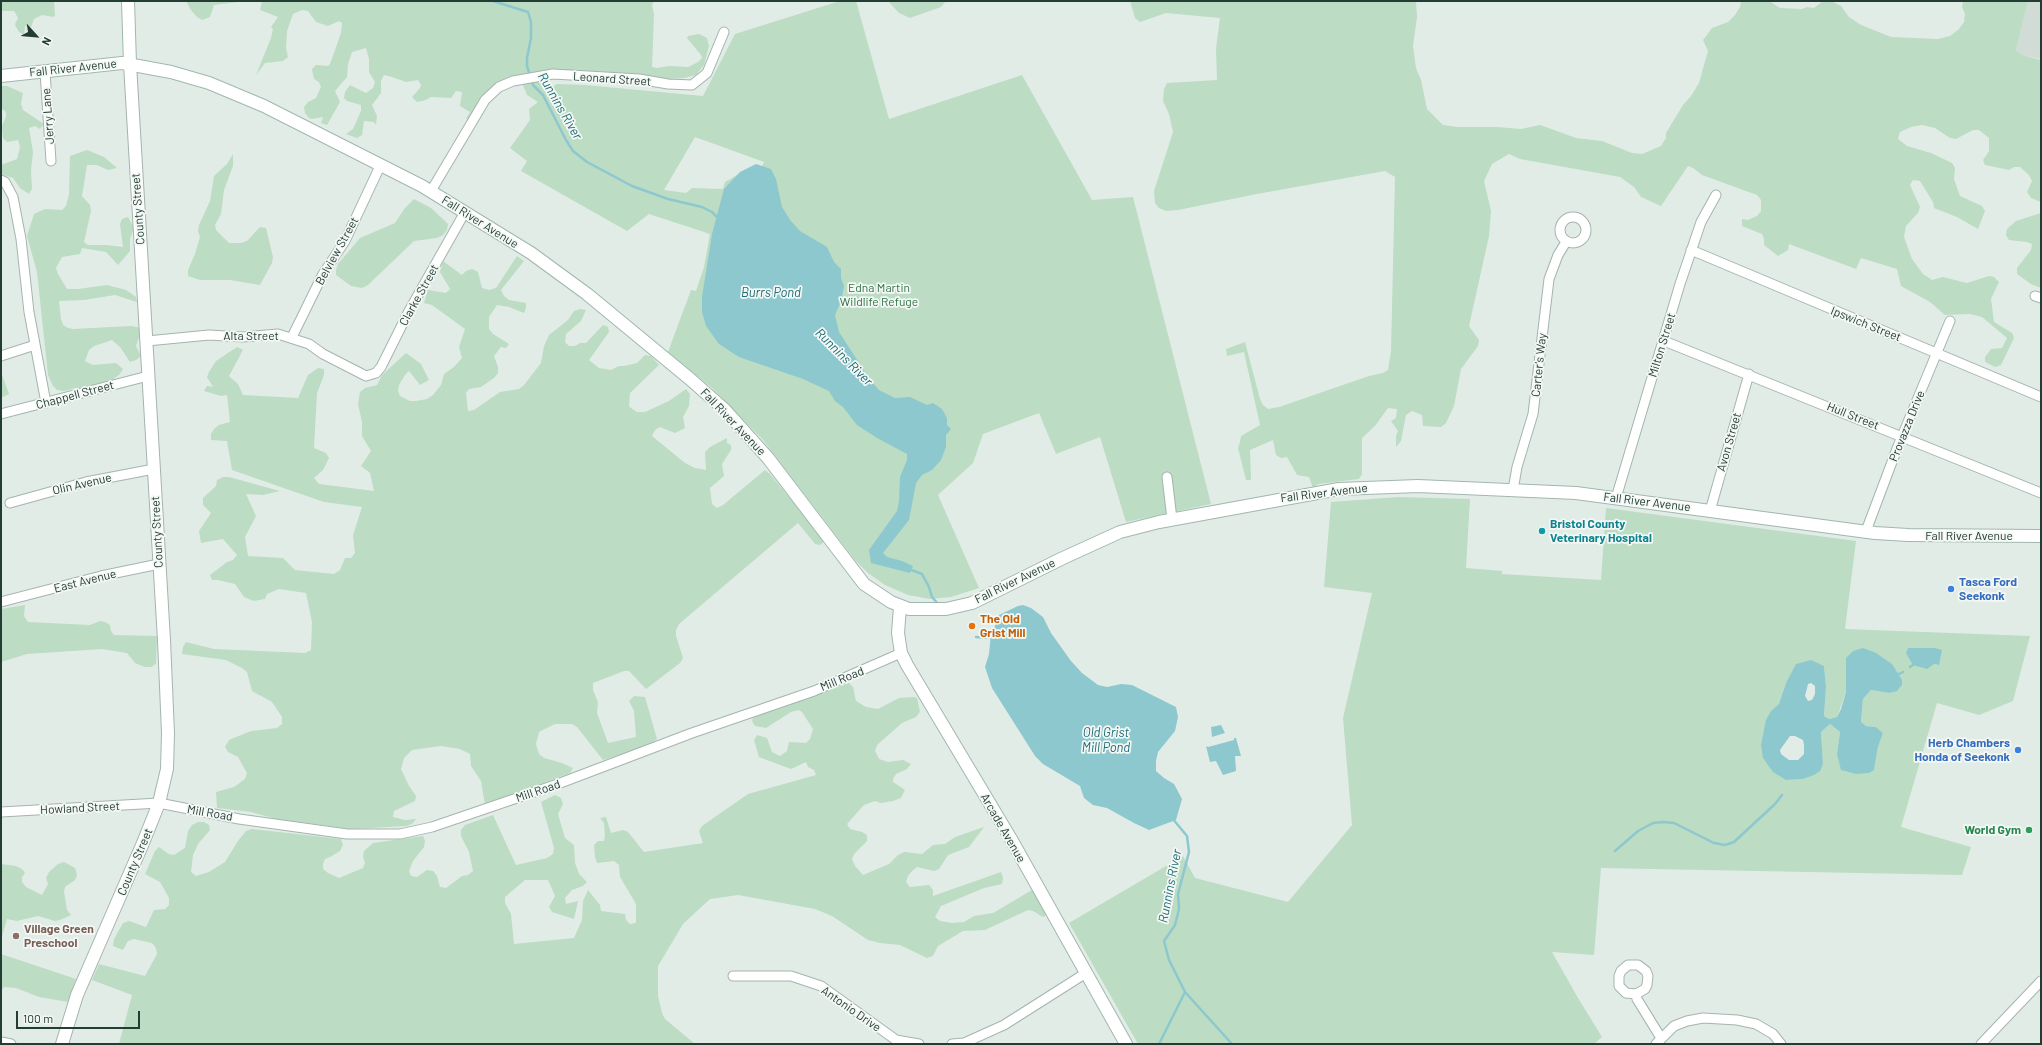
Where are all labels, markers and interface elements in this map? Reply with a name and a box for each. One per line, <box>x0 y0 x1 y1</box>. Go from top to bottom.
north arrow <box>16 16 56 56</box>
text: N <box>40 35 55 48</box>
street label: Fall River Avenue <box>29 56 117 80</box>
street label: Leonard Street <box>572 69 652 89</box>
water label: Runnins River <box>535 70 585 142</box>
street label: Jerry Lane <box>39 88 57 144</box>
street label: County Street <box>128 173 148 245</box>
street label: Fall River Avenue <box>439 193 521 251</box>
street label: Belview Street <box>312 214 362 288</box>
street label: Clarke Street <box>396 262 442 328</box>
park label: Edna Martin Wildlife Refuge <box>840 281 918 309</box>
water label: Burrs Pond <box>741 285 801 301</box>
street label: Ipswich Street <box>1829 303 1903 345</box>
street label: Milton Street <box>1645 311 1679 379</box>
water label: Runnins River <box>812 325 876 389</box>
street label: Alta Street <box>223 329 279 343</box>
street label: Carter's Way <box>1528 332 1550 398</box>
street label: Chappell Street <box>34 378 116 412</box>
street label: Fall River Avenue <box>697 385 769 459</box>
street label: Provazza Drive <box>1886 388 1928 464</box>
street label: Hull Street <box>1825 399 1881 433</box>
street label: Avon Street <box>1714 411 1744 473</box>
street label: Olin Avenue <box>51 470 113 498</box>
street label: Fall River Avenue <box>1280 481 1368 505</box>
street label: Fall River Avenue <box>1603 490 1691 514</box>
street label: County Street <box>148 496 166 568</box>
place label: Bristol County Veterinary Hospital <box>1550 517 1652 545</box>
marker: Bristol County Veterinary Hospital <box>1537 526 1547 536</box>
street label: Fall River Avenue <box>1925 529 2013 543</box>
street label: Fall River Avenue <box>972 555 1058 607</box>
street label: East Avenue <box>52 566 118 596</box>
place label: Tasca Ford Seekonk <box>1959 575 2017 603</box>
marker: Tasca Ford Seekonk <box>1946 584 1956 594</box>
place label: The Old Grist Mill <box>980 612 1025 640</box>
marker: The Old Grist Mill <box>967 621 977 631</box>
street label: Mill Road <box>818 664 866 694</box>
water label: Old Grist Mill Pond <box>1082 725 1130 756</box>
place label: Herb Chambers Honda of Seekonk <box>1914 736 2010 764</box>
marker: Herb Chambers Honda of Seekonk <box>2013 745 2023 755</box>
street label: Mill Road <box>514 777 562 805</box>
street label: Arcade Avenue <box>977 791 1029 865</box>
street label: Howland Street <box>40 799 120 817</box>
street label: Mill Road <box>186 802 234 824</box>
place label: World Gym <box>1964 823 2021 837</box>
marker: World Gym <box>2024 825 2034 835</box>
street label: County Street <box>114 826 156 898</box>
water label: Runnins River <box>1155 848 1185 924</box>
place label: Village Green Preschool <box>24 922 94 950</box>
marker: Village Green Preschool <box>11 931 21 941</box>
street label: Antonio Drive <box>818 983 884 1035</box>
scale bar <box>18 1003 142 1029</box>
text: 100 m <box>23 1011 53 1025</box>

